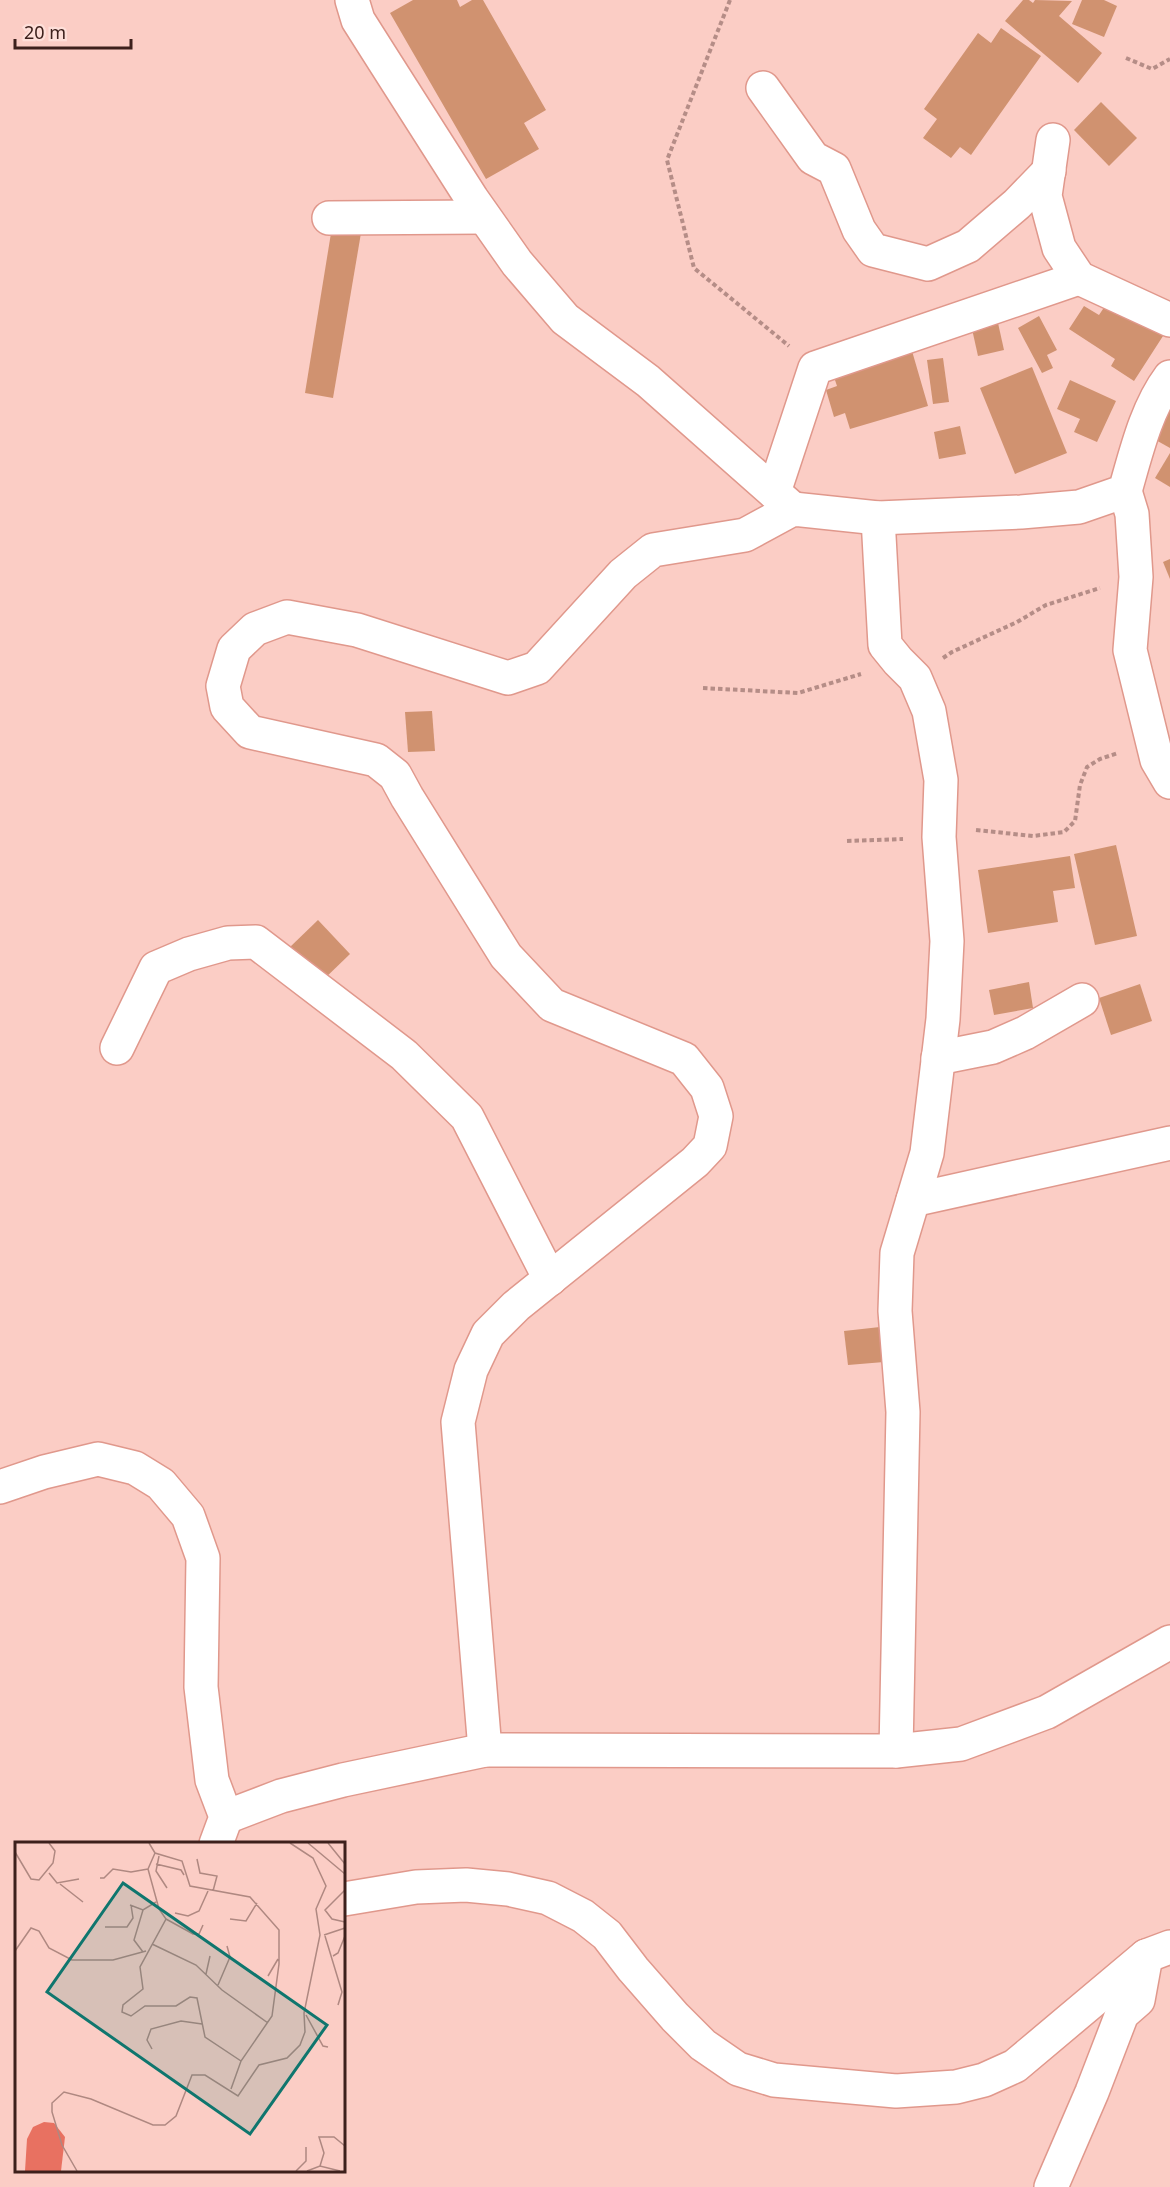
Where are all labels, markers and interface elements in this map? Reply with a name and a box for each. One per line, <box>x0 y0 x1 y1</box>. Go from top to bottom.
scale bar <box>15 12 130 50</box>
text: 20 m <box>24 20 66 44</box>
inset map <box>15 1842 345 2172</box>

